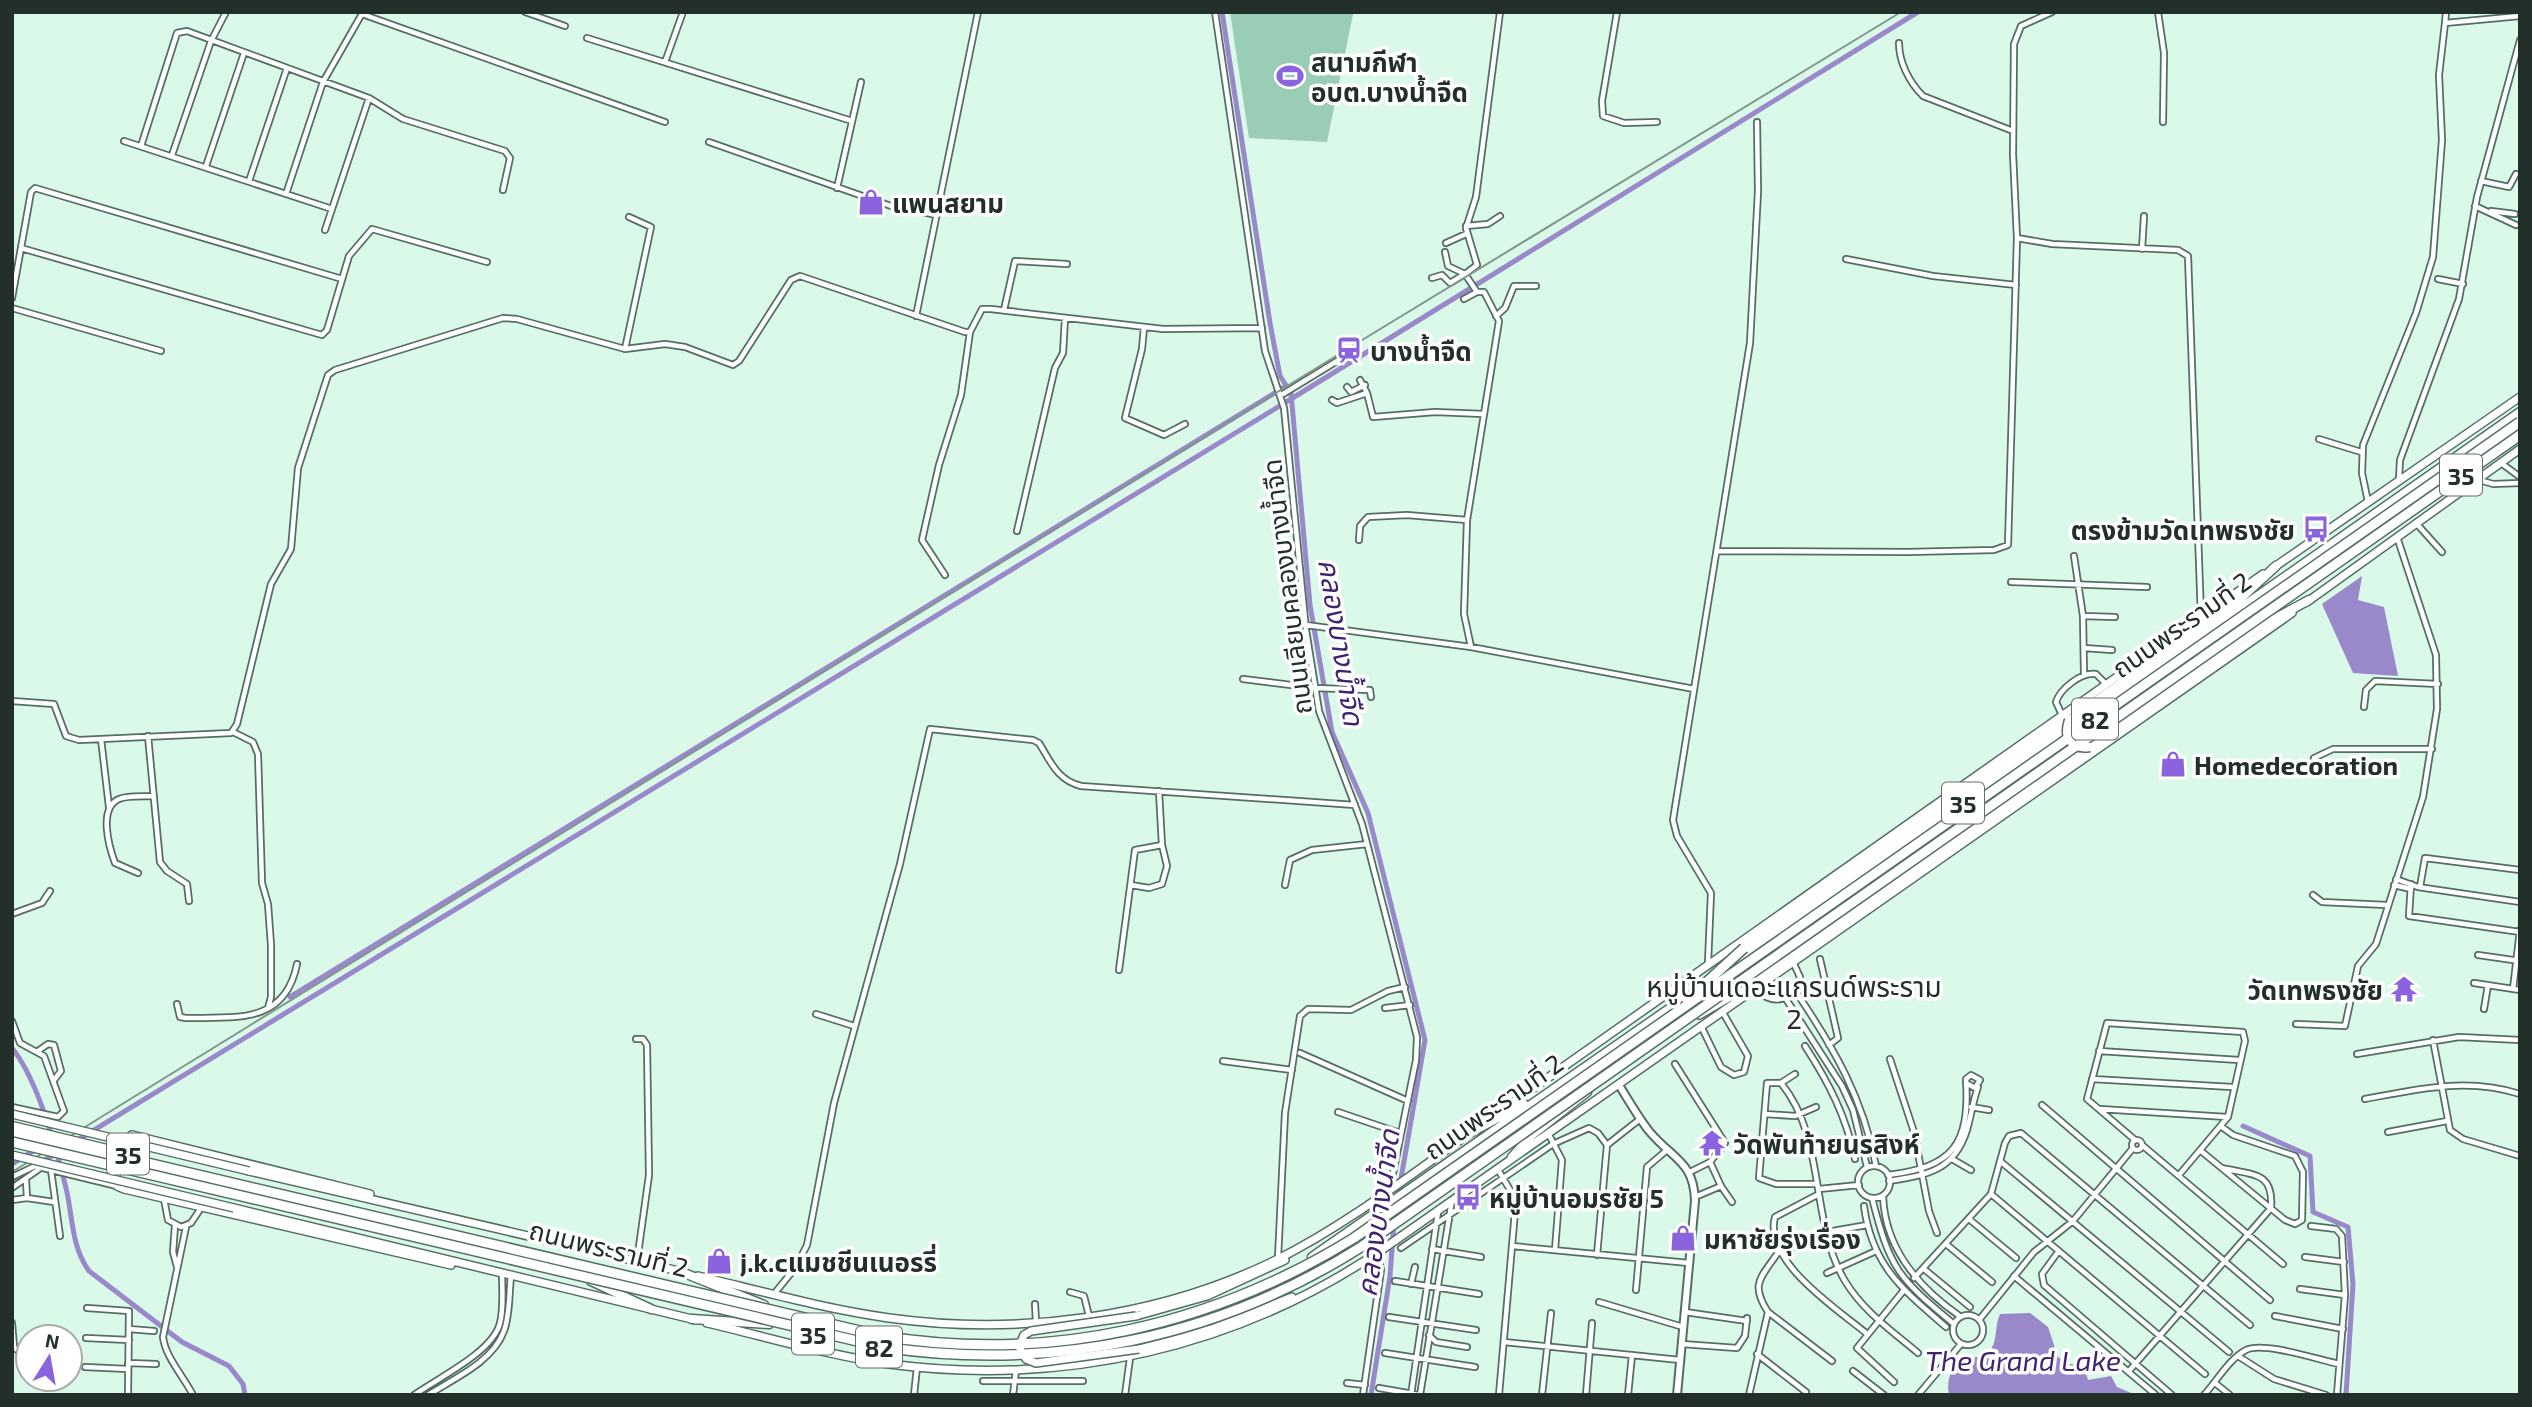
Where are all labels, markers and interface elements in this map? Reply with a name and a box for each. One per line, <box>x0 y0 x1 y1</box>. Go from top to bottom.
place label: สนามกีฬา อบต.บางน้ำจืด <box>1311 46 1468 107</box>
sports icon: สนามกีฬา อบต.บางน้ำจืด <box>1275 61 1305 91</box>
shop icon: แพนสยาม <box>856 187 886 217</box>
place label: แพนสยาม <box>892 187 1004 218</box>
place label: บางน้ำจืด <box>1370 334 1472 366</box>
station icon: บางน้ำจืด <box>1334 335 1364 365</box>
road number: 35 <box>2440 454 2482 496</box>
street label: ถนนเลียบคลองบางน้ำจืด <box>1254 457 1317 717</box>
place label: ตรงข้ามวัดเทพธงชัย <box>2071 514 2295 545</box>
bus stop icon: ตรงข้ามวัดเทพธงชัย <box>2301 514 2331 544</box>
water label: คลองบางน้ำจืด <box>1312 556 1373 729</box>
street label: ถนนพระรามที่ 2 <box>2105 564 2256 683</box>
road number: 82 <box>2072 698 2118 740</box>
shop icon: Homedecoration <box>2158 749 2188 779</box>
place label: Homedecoration <box>2194 749 2398 780</box>
road number: 35 <box>1942 782 1984 824</box>
district label: หมู่บ้านเดอะแกรนด์พระราม 2 <box>1646 969 1942 1035</box>
place label: วัดเทพธงชัย <box>2248 974 2383 1005</box>
temple icon: วัดเทพธงชัย <box>2389 974 2419 1004</box>
street label: ถนนพระรามที่ 2 <box>1417 1046 1568 1165</box>
water label: คลองบางน้ำจืด <box>1347 1126 1406 1299</box>
temple icon: วัดพันท้ายนรสิงห์ <box>1697 1128 1727 1158</box>
place label: วัดพันท้ายนรสิงห์ <box>1733 1128 1920 1159</box>
road number: 35 <box>107 1134 149 1174</box>
bus stop icon: หมู่บ้านอมรชัย 5 <box>1453 1182 1483 1212</box>
place label: หมู่บ้านอมรชัย 5 <box>1489 1182 1664 1215</box>
street label: ถนนพระรามที่ 2 <box>526 1212 692 1283</box>
place label: มหาชัยรุ่งเรื่อง <box>1704 1222 1861 1256</box>
shop icon: มหาชัยรุ่งเรื่อง <box>1668 1223 1698 1253</box>
place label: j.k.cแมชชีนเนอรรี่ <box>740 1244 937 1277</box>
shop icon: j.k.cแมชชีนเนอรรี่ <box>704 1246 734 1276</box>
road number: 35 <box>792 1314 834 1354</box>
north arrow <box>14 1323 84 1393</box>
road number: 82 <box>856 1326 902 1367</box>
text: N <box>43 1328 61 1353</box>
water label: The Grand Lake <box>1925 1343 2121 1377</box>

